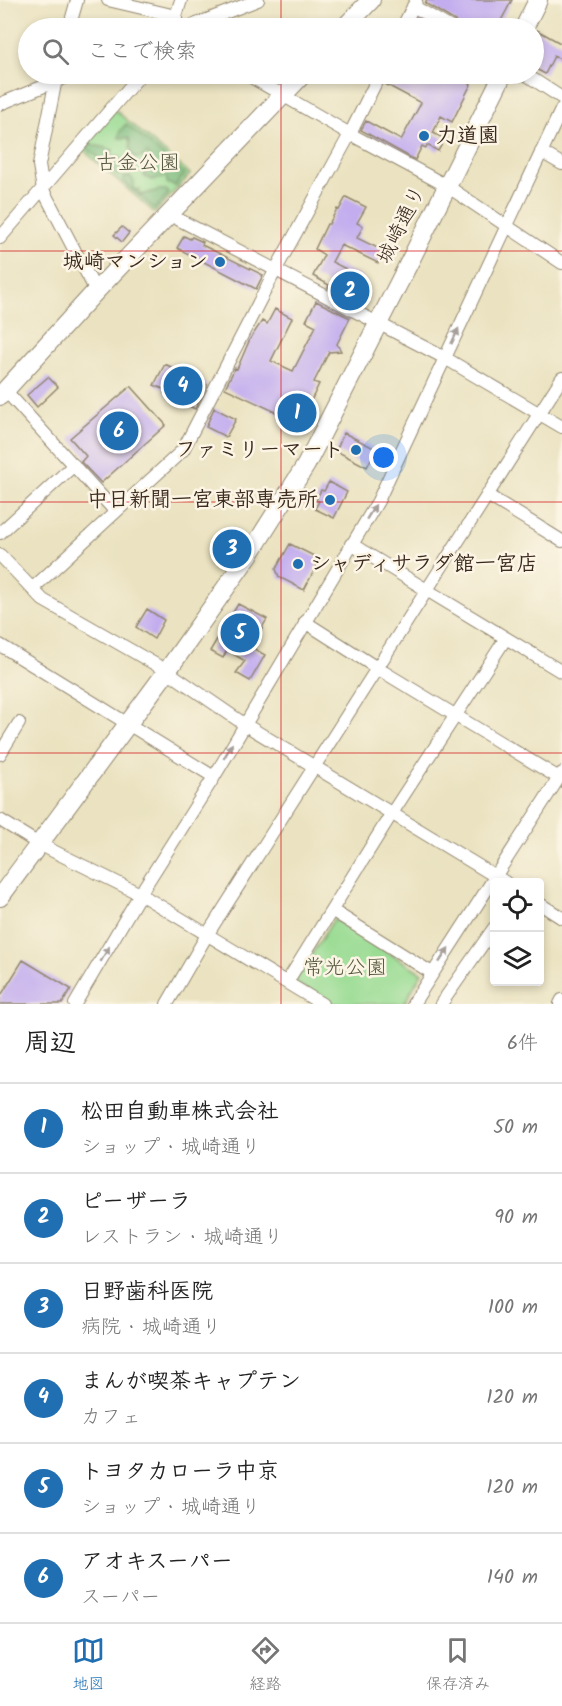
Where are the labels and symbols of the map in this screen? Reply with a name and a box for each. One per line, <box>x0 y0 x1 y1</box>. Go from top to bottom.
place label: 力道園 <box>436 120 499 153</box>
marker: 力道園 <box>417 129 431 143</box>
park label: 古金公園 <box>96 147 180 180</box>
street label: 城崎通り <box>369 180 435 270</box>
place label: 城崎マンション <box>63 246 208 279</box>
marker: 城崎マンション <box>213 255 227 269</box>
pin: 2 <box>330 268 370 314</box>
one-way arrow <box>451 327 460 344</box>
pin: 4 <box>164 364 202 408</box>
pin: 1 <box>278 390 316 436</box>
pin: 6 <box>100 408 138 454</box>
place label: ファミリーマート <box>175 434 344 467</box>
marker: ファミリーマート <box>349 443 363 457</box>
your location <box>369 443 398 472</box>
place label: 中日新聞一宮東部専売所 <box>87 484 318 517</box>
marker: 中日新聞一宮東部専売所 <box>323 493 337 507</box>
one-way arrow <box>366 503 377 520</box>
pin: 3 <box>212 526 252 572</box>
place label: シャディサラダ館一宮店 <box>310 548 538 581</box>
marker: シャディサラダ館一宮店 <box>291 557 305 571</box>
pin: 5 <box>220 610 260 656</box>
one-way arrow <box>223 743 234 759</box>
one-way arrow <box>100 945 110 962</box>
one-way arrow <box>438 947 450 963</box>
park label: 常光公園 <box>303 952 387 985</box>

